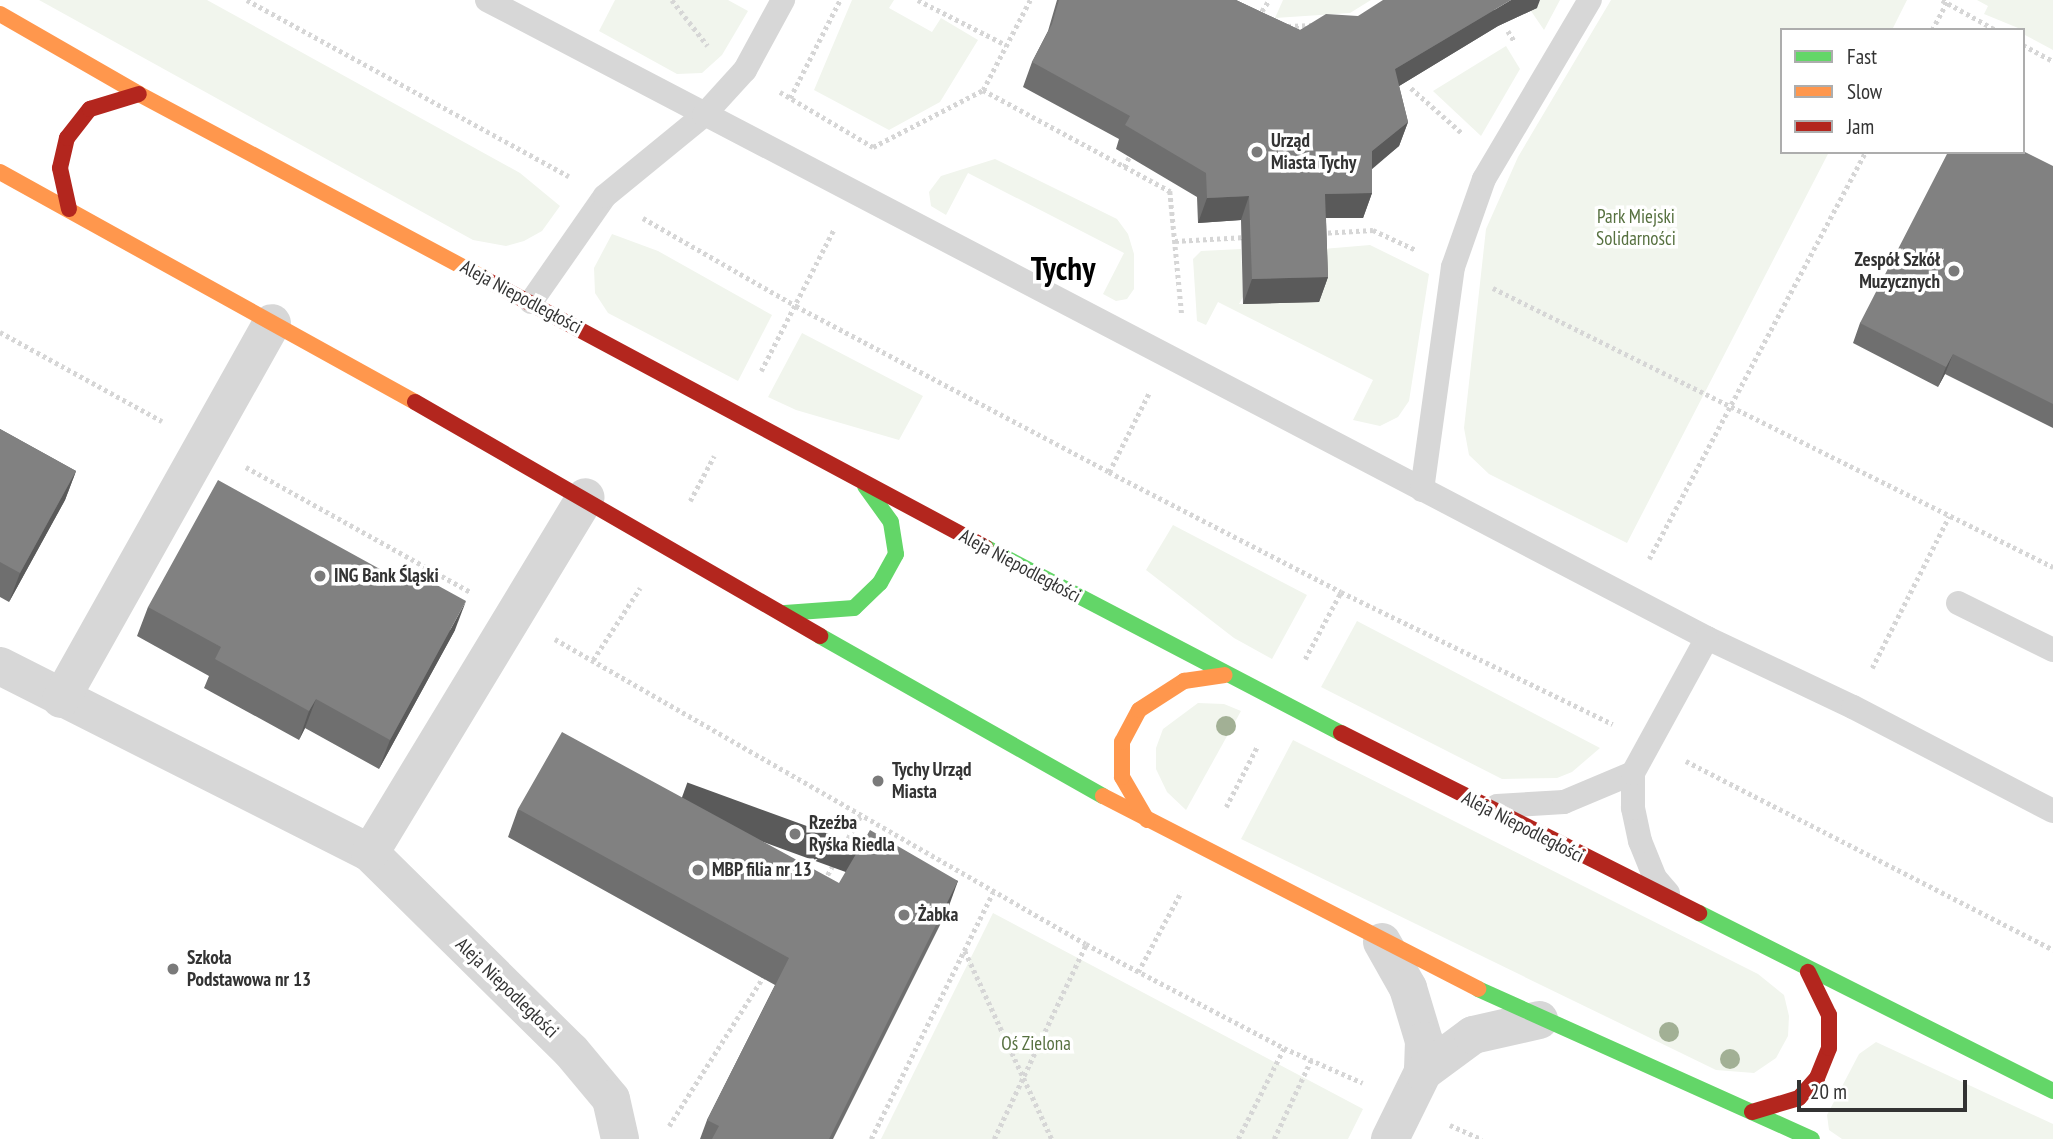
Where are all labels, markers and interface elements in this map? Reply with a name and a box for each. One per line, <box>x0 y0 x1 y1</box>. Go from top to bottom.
legend <box>1780 28 2025 154</box>
text: Fast <box>1847 43 1877 70</box>
text: Slow <box>1847 78 1882 105</box>
text: Jam <box>1847 113 1874 140</box>
place label: Urząd Miasta Tychy <box>1271 130 1357 174</box>
marker: Urząd Miasta Tychy <box>1249 144 1265 160</box>
park label: Park Miejski Solidarności <box>1596 206 1676 250</box>
district label: Tychy <box>1031 248 1095 288</box>
place label: Zespół Szkół Muzycznych <box>1855 249 1940 293</box>
street label: Aleja Niepodległości <box>456 255 586 339</box>
marker: Zespół Szkół Muzycznych <box>1946 263 1962 279</box>
street label: Aleja Niepodległości <box>955 524 1085 608</box>
place label: ING Bank Śląski <box>334 565 439 587</box>
marker: ING Bank Śląski <box>312 568 328 584</box>
place label: Tychy Urząd Miasta <box>892 759 972 803</box>
marker: Tychy Urząd Miasta <box>870 773 886 789</box>
street label: Aleja Niepodległości <box>1458 786 1588 868</box>
place label: Rzeźba Ryśka Riedla <box>809 812 895 856</box>
marker: Rzeźba Ryśka Riedla <box>787 826 803 842</box>
place label: MBP filia nr 13 <box>712 859 812 881</box>
marker: MBP filia nr 13 <box>690 862 706 878</box>
place label: Żabka <box>918 904 958 926</box>
marker: Żabka <box>896 907 912 923</box>
street label: Aleja Niepodległości <box>451 933 563 1043</box>
place label: Szkoła Podstawowa nr 13 <box>187 947 311 991</box>
marker: Szkoła Podstawowa nr 13 <box>165 961 181 977</box>
park label: Oś Zielona <box>1001 1033 1071 1055</box>
scale bar <box>1801 1066 1971 1110</box>
text: 20 m <box>1810 1078 1847 1105</box>

